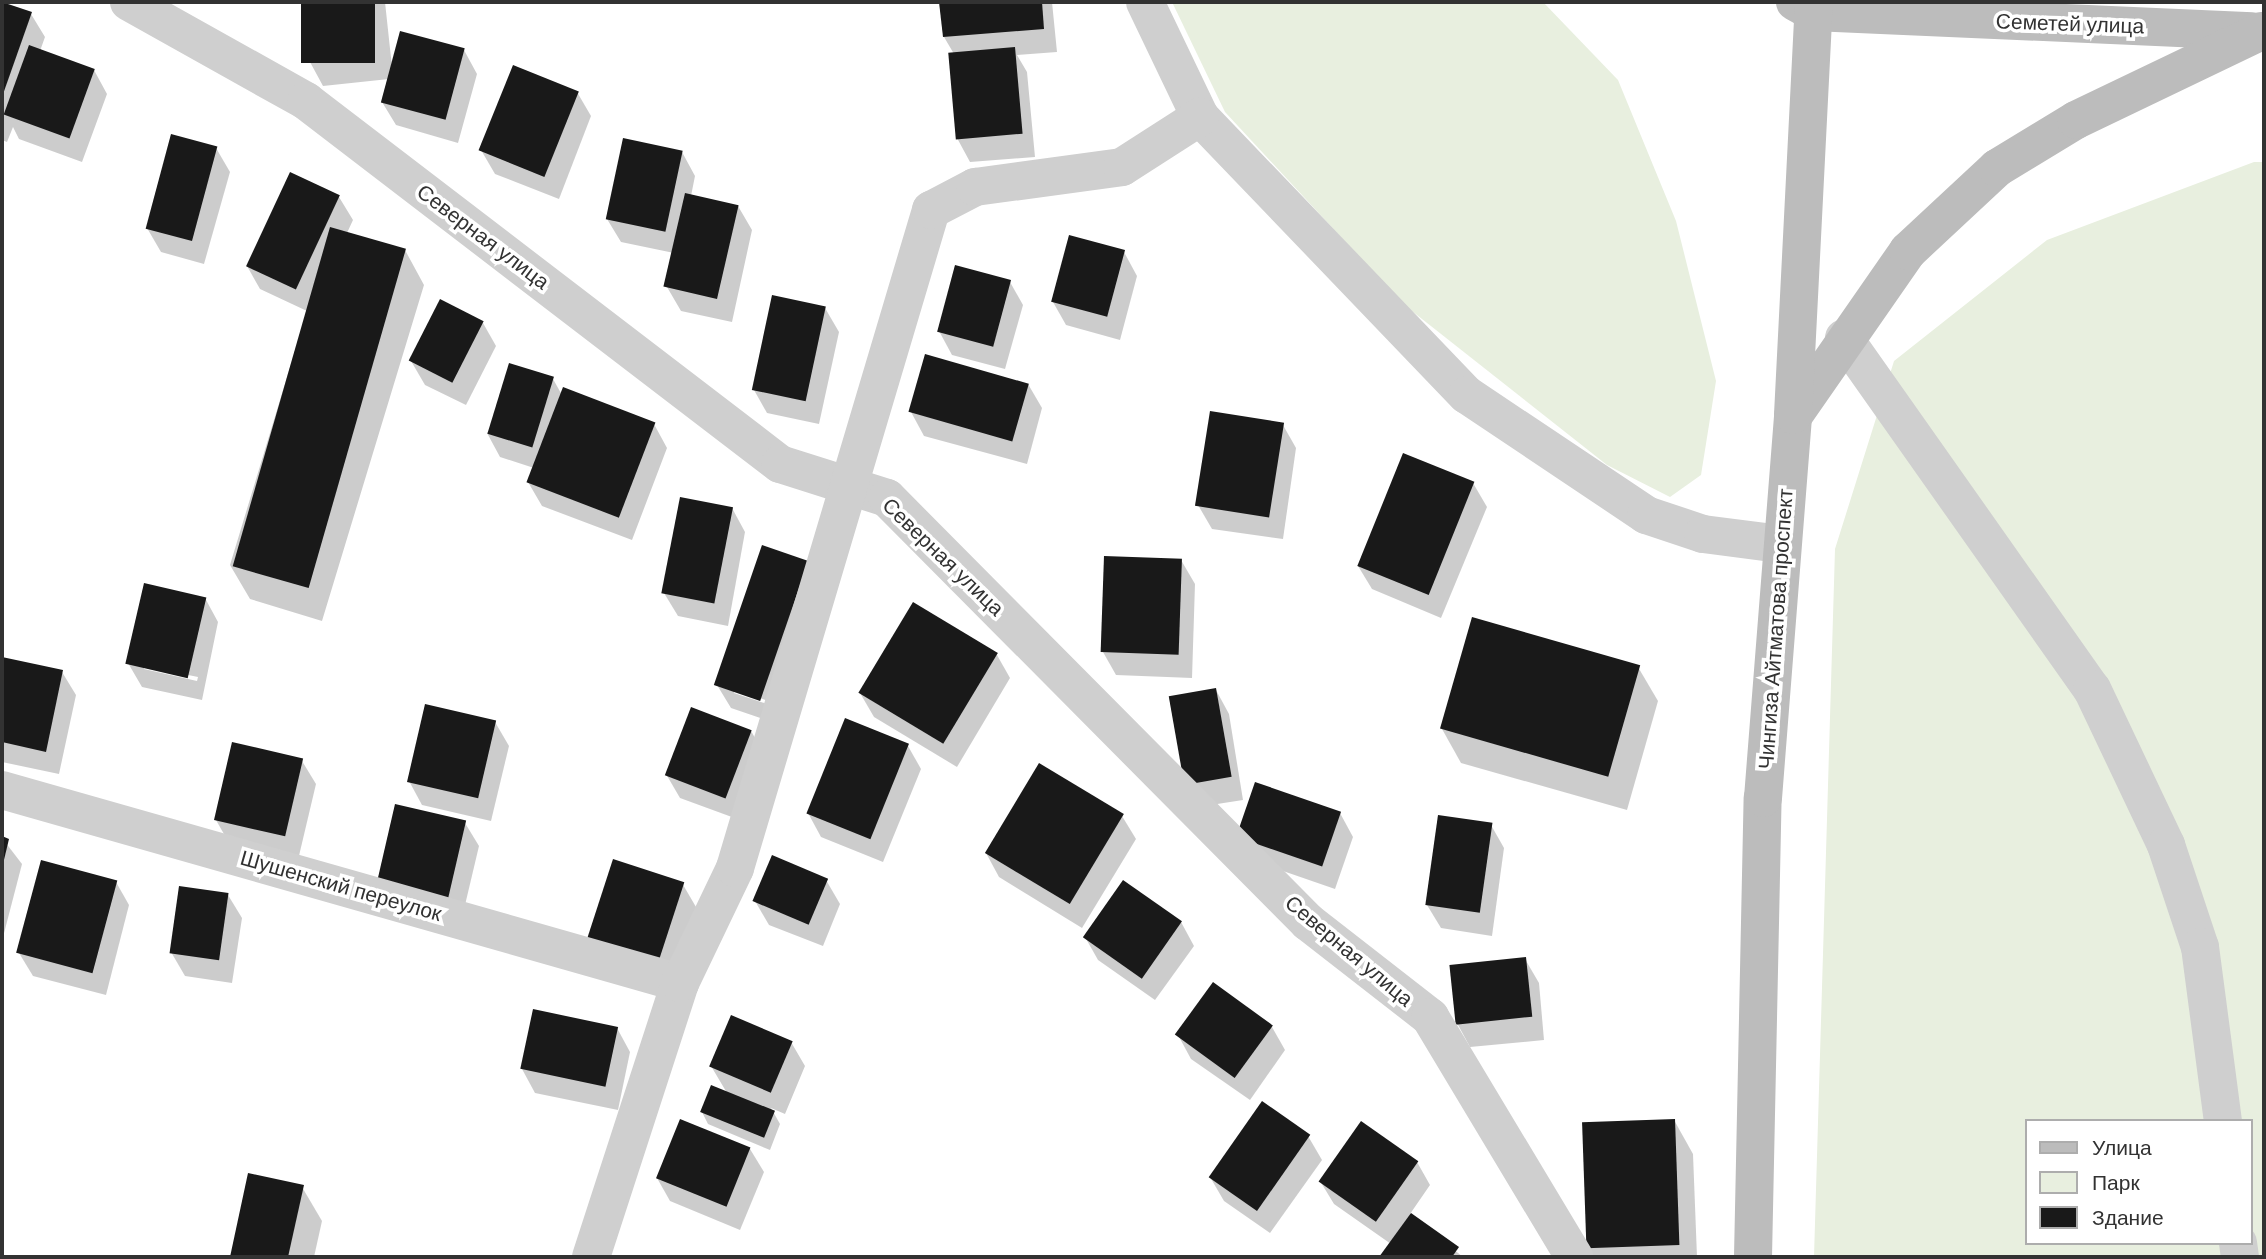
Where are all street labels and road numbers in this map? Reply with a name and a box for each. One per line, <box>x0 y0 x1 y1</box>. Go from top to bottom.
street label: Семетей улица <box>1995 9 2145 39</box>
street label: Северная улица <box>412 179 554 295</box>
street label: Чингиза Айтматова проспект <box>1754 488 1798 770</box>
street label: Северная улица <box>877 493 1009 621</box>
street label: Шушенский переулок <box>237 845 445 927</box>
street label: Северная улица <box>1280 890 1418 1012</box>

